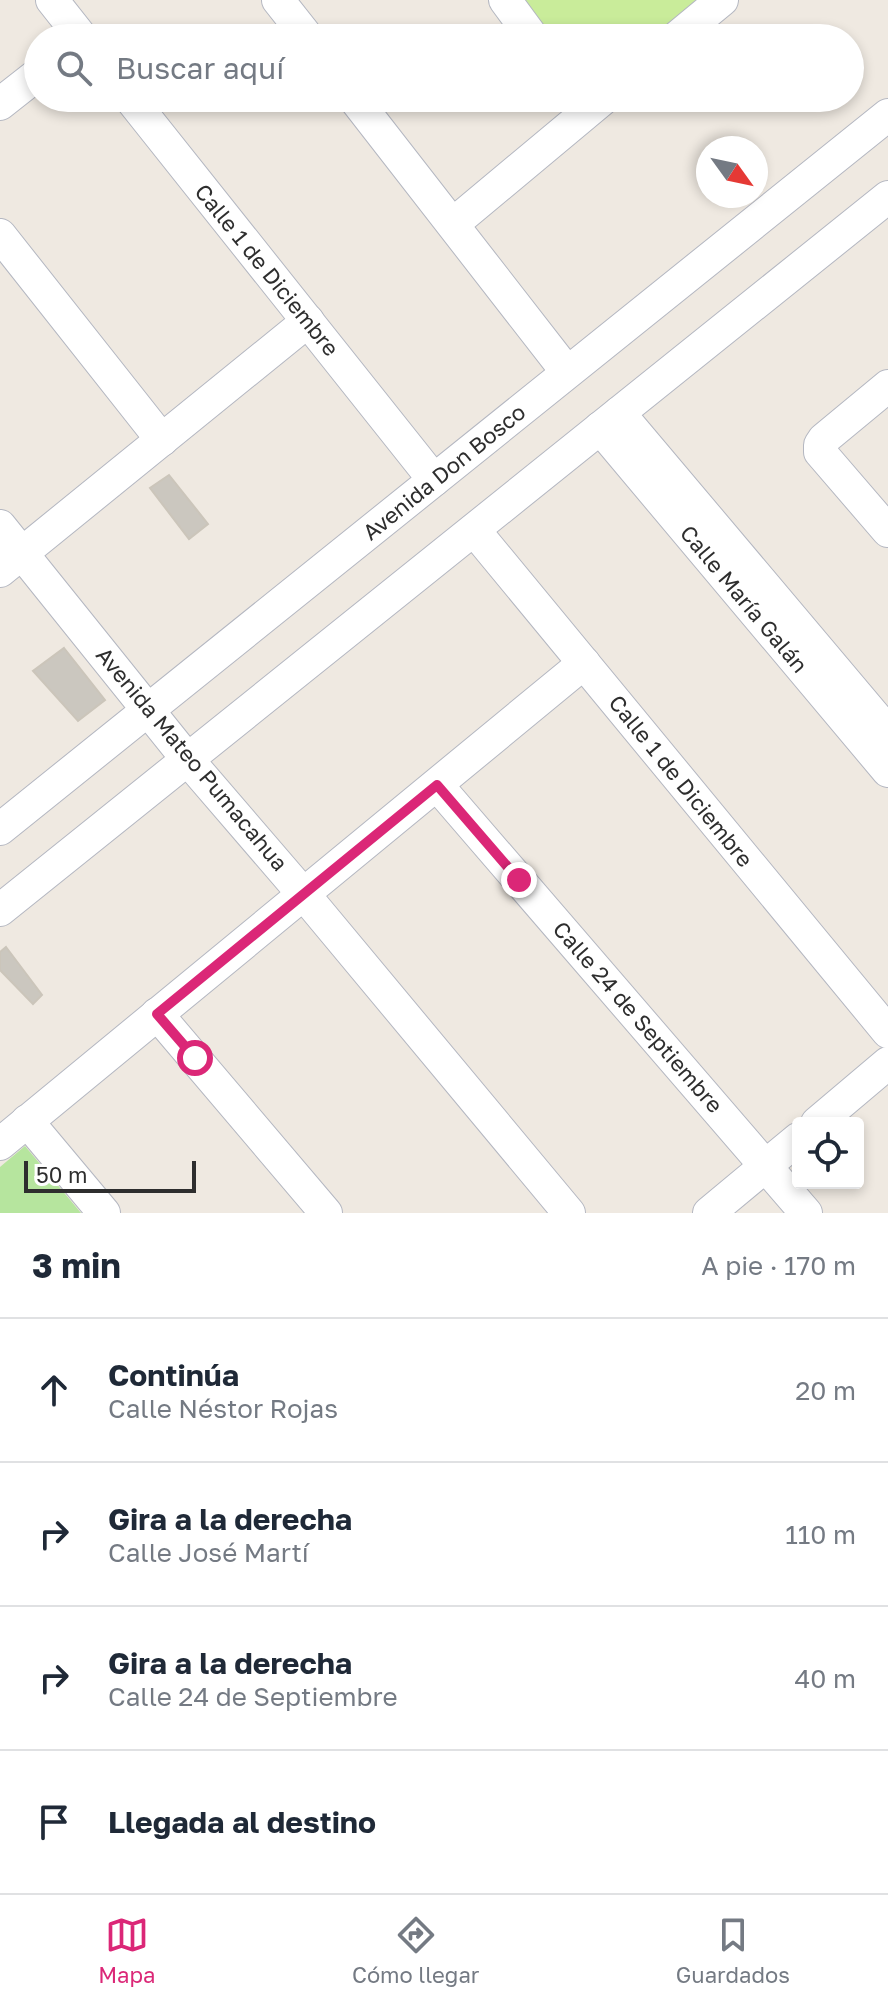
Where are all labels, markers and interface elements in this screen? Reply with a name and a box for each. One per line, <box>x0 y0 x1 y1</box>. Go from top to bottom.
search box <box>24 24 864 112</box>
icon: search <box>52 46 96 90</box>
text: Buscar aquí <box>116 50 284 86</box>
north arrow <box>696 136 768 208</box>
street label: Calle 1 de Diciembre <box>190 178 345 361</box>
street label: Avenida Don Bosco <box>357 398 530 545</box>
street label: Calle María Galán <box>675 519 814 678</box>
street label: Avenida Mateo Pumacahua <box>91 641 294 876</box>
street label: Calle 1 de Diciembre <box>604 689 759 872</box>
route end <box>501 862 537 898</box>
street label: Calle 24 de Septiembre <box>548 915 729 1118</box>
route start <box>177 1040 213 1076</box>
map controls <box>792 1117 864 1189</box>
button: locate <box>792 1117 864 1189</box>
scale bar <box>24 1157 196 1193</box>
text: 50 m <box>36 1161 87 1188</box>
text: 3 min <box>32 1245 121 1285</box>
text: A pie · 170 m <box>701 1250 856 1281</box>
text: Continúa <box>108 1357 239 1393</box>
icon: ahead <box>32 1368 76 1412</box>
text: 20 m <box>795 1375 856 1406</box>
text: Calle Néstor Rojas <box>108 1393 338 1424</box>
text: Gira a la derecha <box>108 1501 352 1537</box>
icon: right <box>32 1512 76 1556</box>
text: 110 m <box>785 1519 856 1550</box>
text: Calle José Martí <box>108 1537 309 1568</box>
text: Gira a la derecha <box>108 1645 352 1681</box>
icon: right <box>32 1656 76 1700</box>
text: 40 m <box>795 1663 856 1694</box>
text: Calle 24 de Septiembre <box>108 1681 397 1712</box>
icon: arrive <box>32 1800 76 1844</box>
text: Llegada al destino <box>108 1804 376 1840</box>
tab: Mapa <box>98 1913 156 1988</box>
tab: Cómo llegar <box>352 1913 479 1988</box>
tab: Guardados <box>676 1913 790 1988</box>

